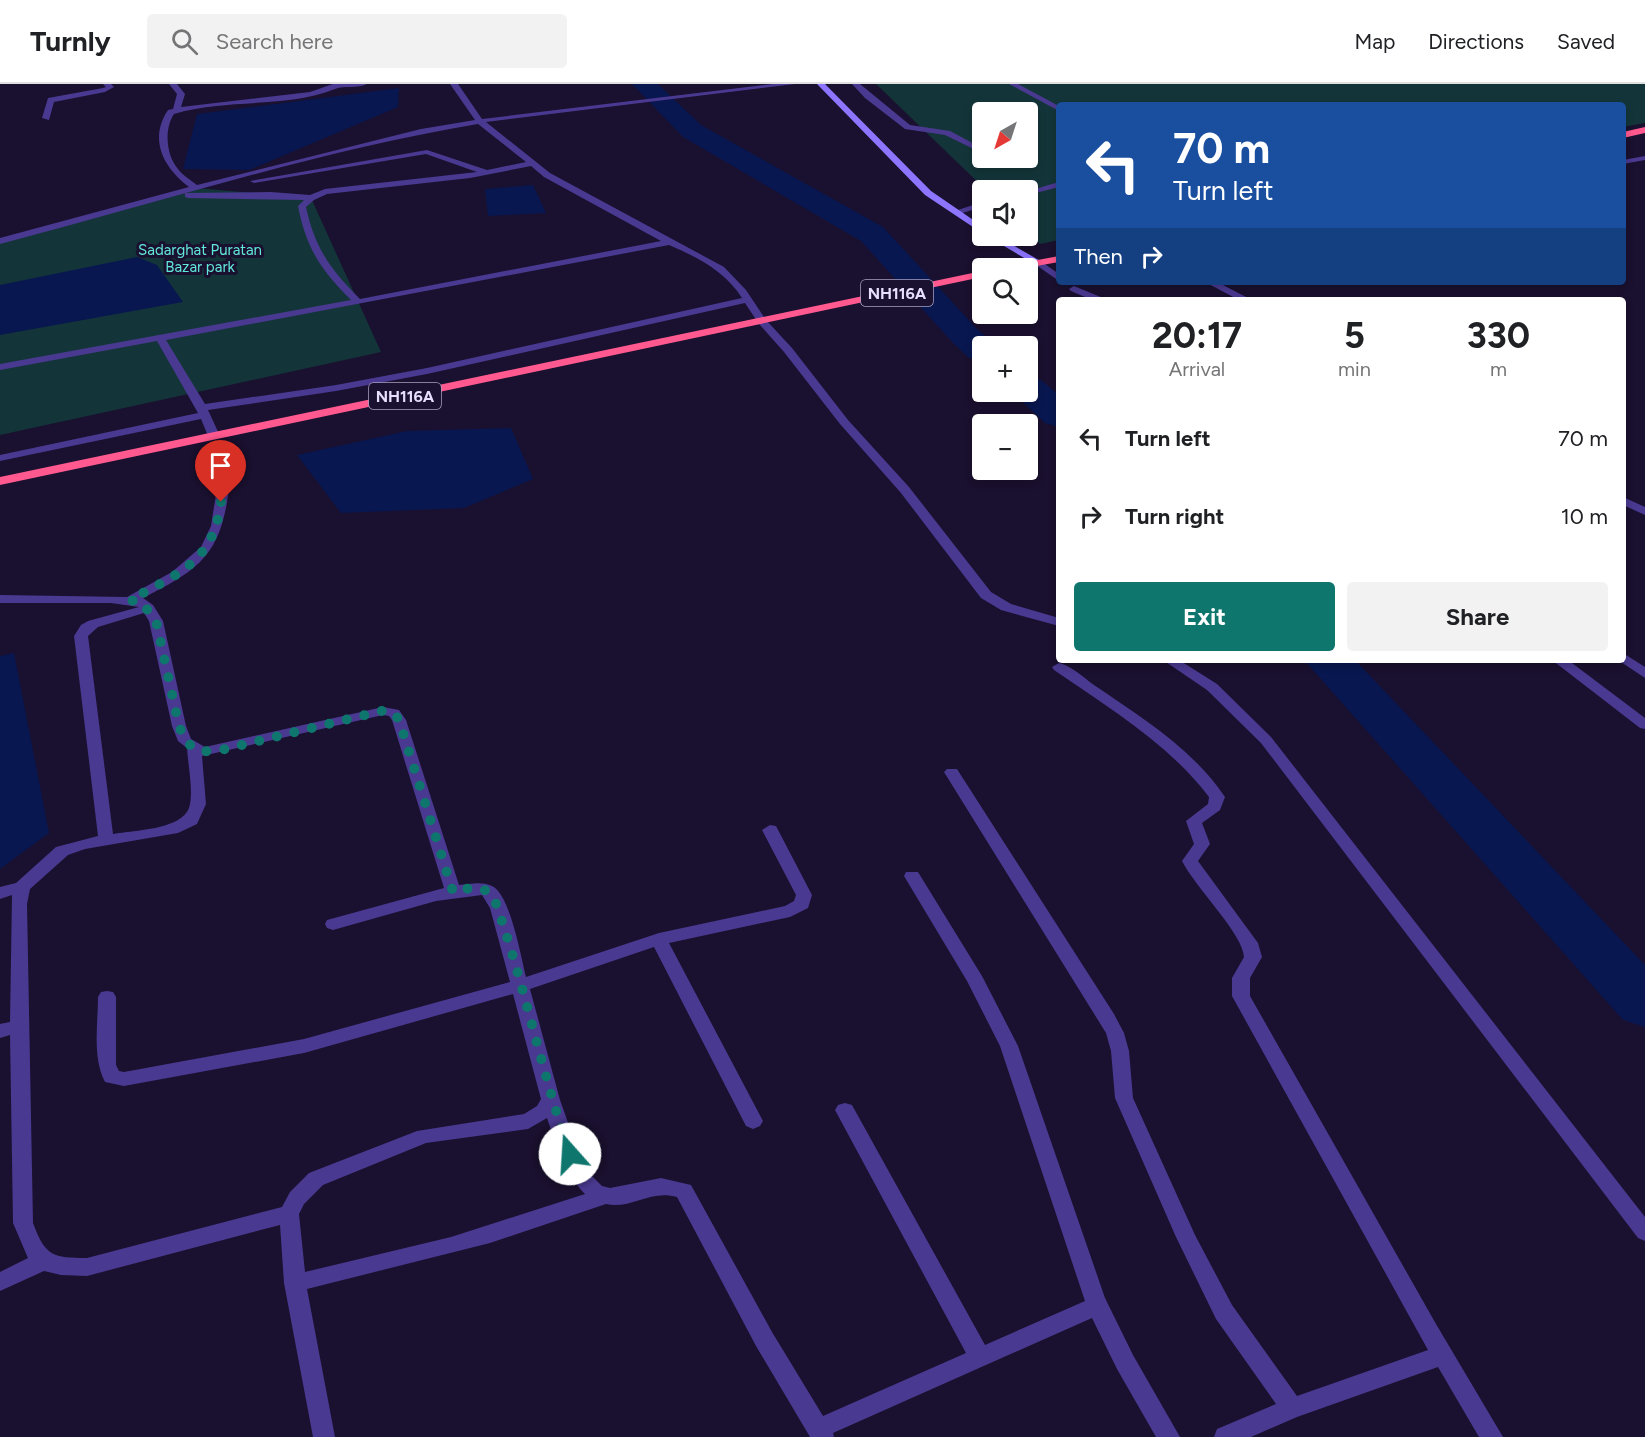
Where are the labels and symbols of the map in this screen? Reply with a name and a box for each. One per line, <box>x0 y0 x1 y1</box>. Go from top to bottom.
north arrow <box>972 102 1038 168</box>
park label: Sadarghat Puratan Bazar park <box>138 241 262 276</box>
road number: NH116A <box>861 280 933 306</box>
road number: NH116A <box>369 383 441 409</box>
pin <box>195 440 246 502</box>
position arrow <box>538 1122 602 1186</box>

